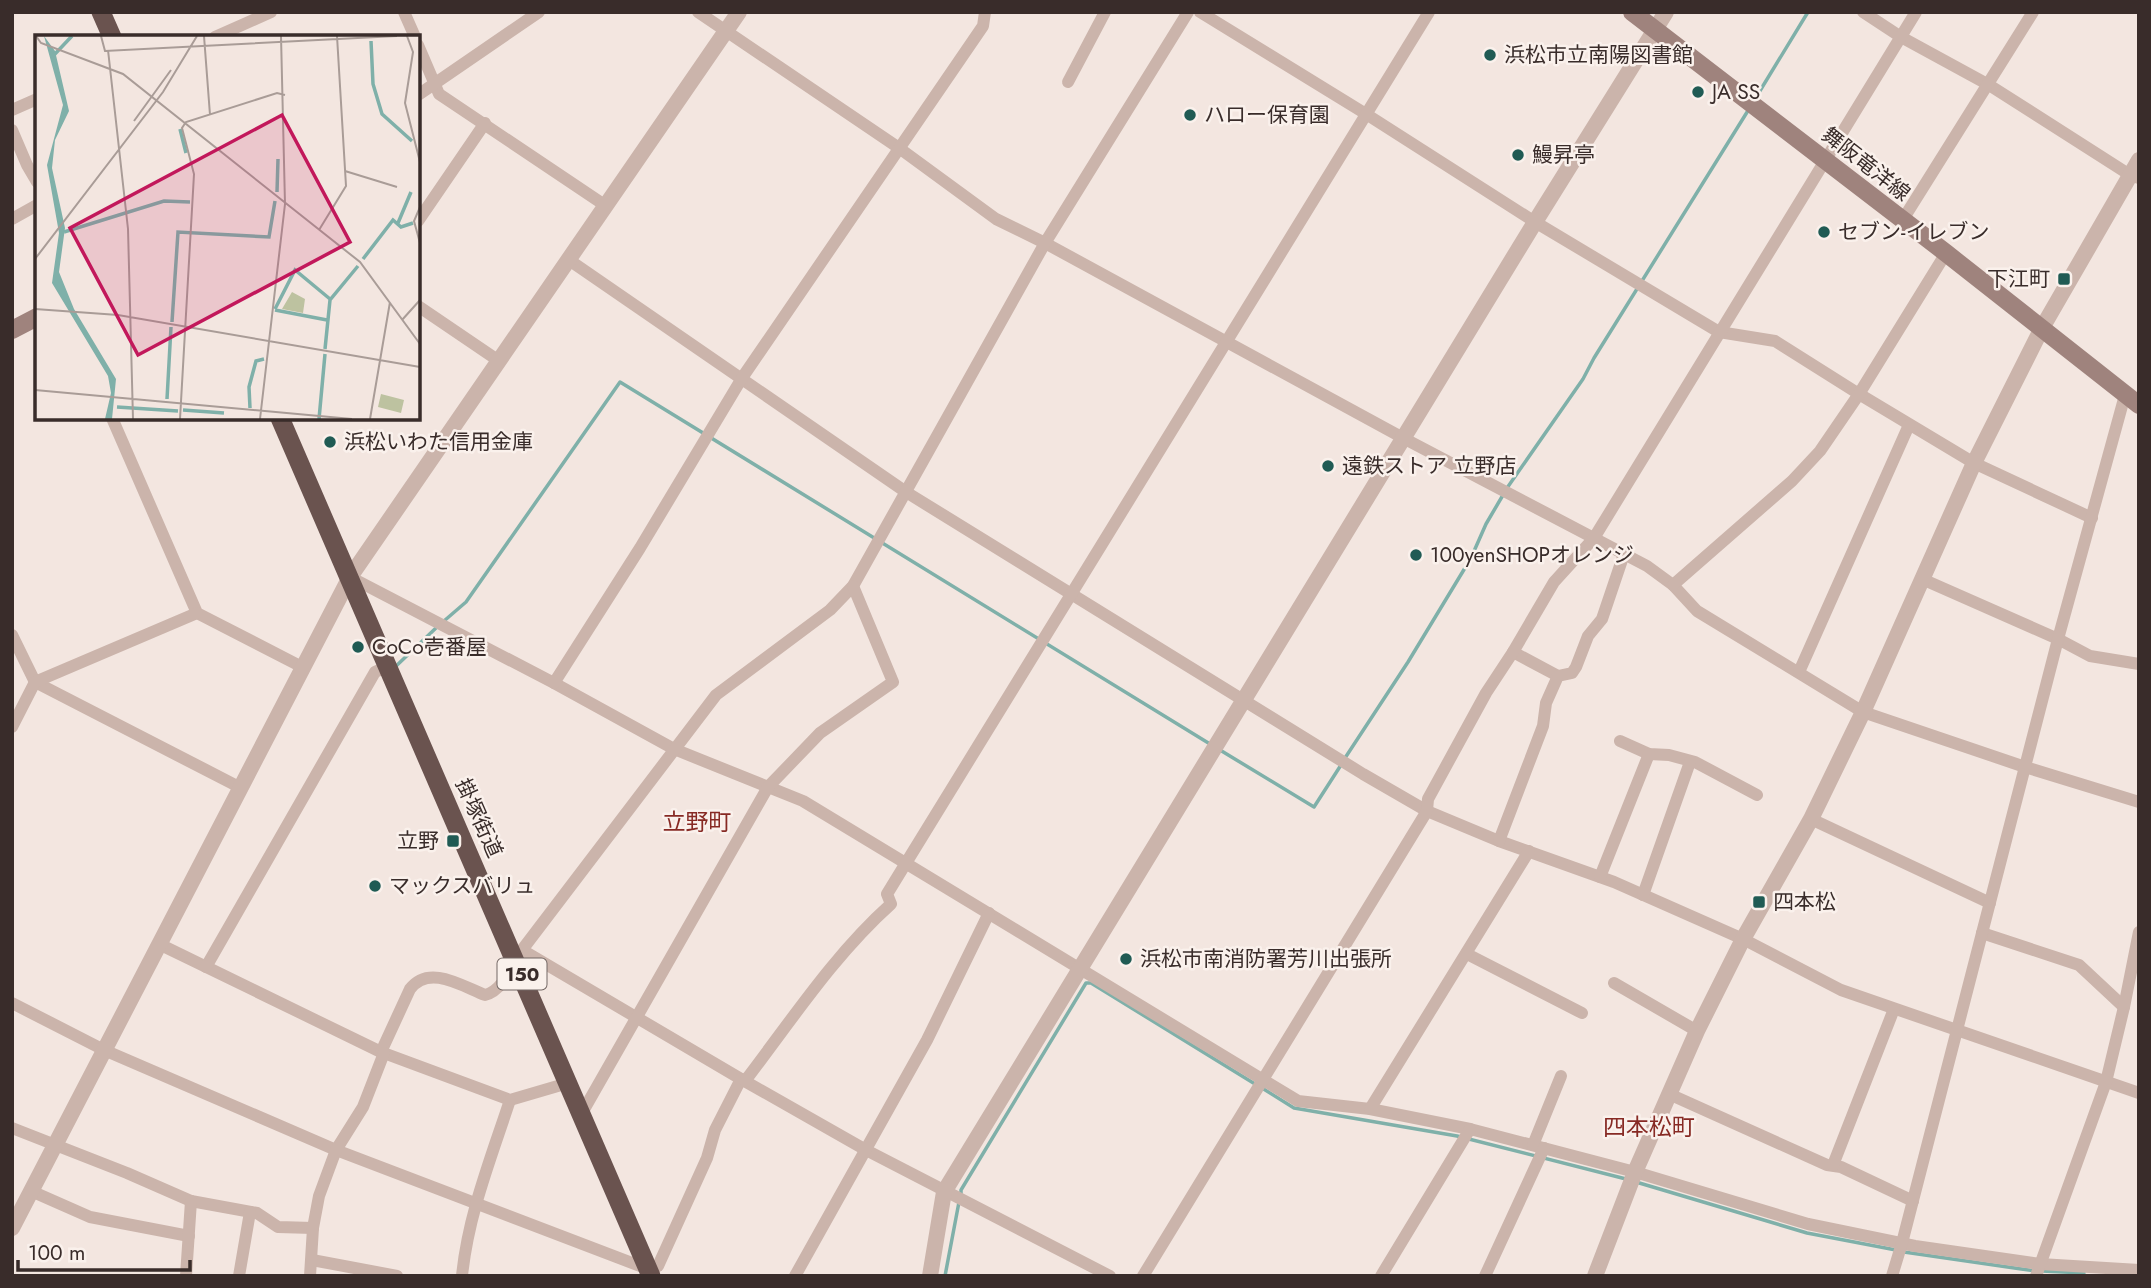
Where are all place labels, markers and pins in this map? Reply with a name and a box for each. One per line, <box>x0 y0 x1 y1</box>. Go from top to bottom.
place label: 浜松市立南陽図書館 <box>1504 40 1693 70</box>
marker: 浜松市立南陽図書館 <box>1482 47 1498 63</box>
place label: JA SS <box>1709 77 1760 107</box>
marker: JA SS <box>1690 84 1706 100</box>
place label: ハロー保育園 <box>1204 100 1330 130</box>
marker: ハロー保育園 <box>1182 107 1198 123</box>
place label: 鰻昇亭 <box>1532 140 1595 170</box>
marker: 鰻昇亭 <box>1510 147 1526 163</box>
place label: セブン-イレブン <box>1838 217 1989 247</box>
marker: セブン-イレブン <box>1816 224 1832 240</box>
place label: 下江町 <box>1987 264 2050 294</box>
marker: 下江町 <box>2056 271 2072 287</box>
place label: 浜松いわた信用金庫 <box>344 427 533 457</box>
marker: 浜松いわた信用金庫 <box>322 434 338 450</box>
place label: 遠鉄ストア 立野店 <box>1342 451 1516 481</box>
marker: 遠鉄ストア 立野店 <box>1320 458 1336 474</box>
place label: 100yenSHOPオレンジ <box>1430 540 1634 570</box>
marker: 100yenSHOPオレンジ <box>1408 547 1424 563</box>
place label: CoCo壱番屋 <box>372 632 487 662</box>
marker: CoCo壱番屋 <box>350 639 366 655</box>
place label: 立野 <box>397 826 439 856</box>
marker: 立野 <box>445 833 461 849</box>
place label: マックスバリュ <box>389 871 535 901</box>
marker: マックスバリュ <box>367 878 383 894</box>
place label: 四本松 <box>1773 887 1836 917</box>
marker: 四本松 <box>1751 894 1767 910</box>
place label: 浜松市南消防署芳川出張所 <box>1140 944 1392 974</box>
marker: 浜松市南消防署芳川出張所 <box>1118 951 1134 967</box>

